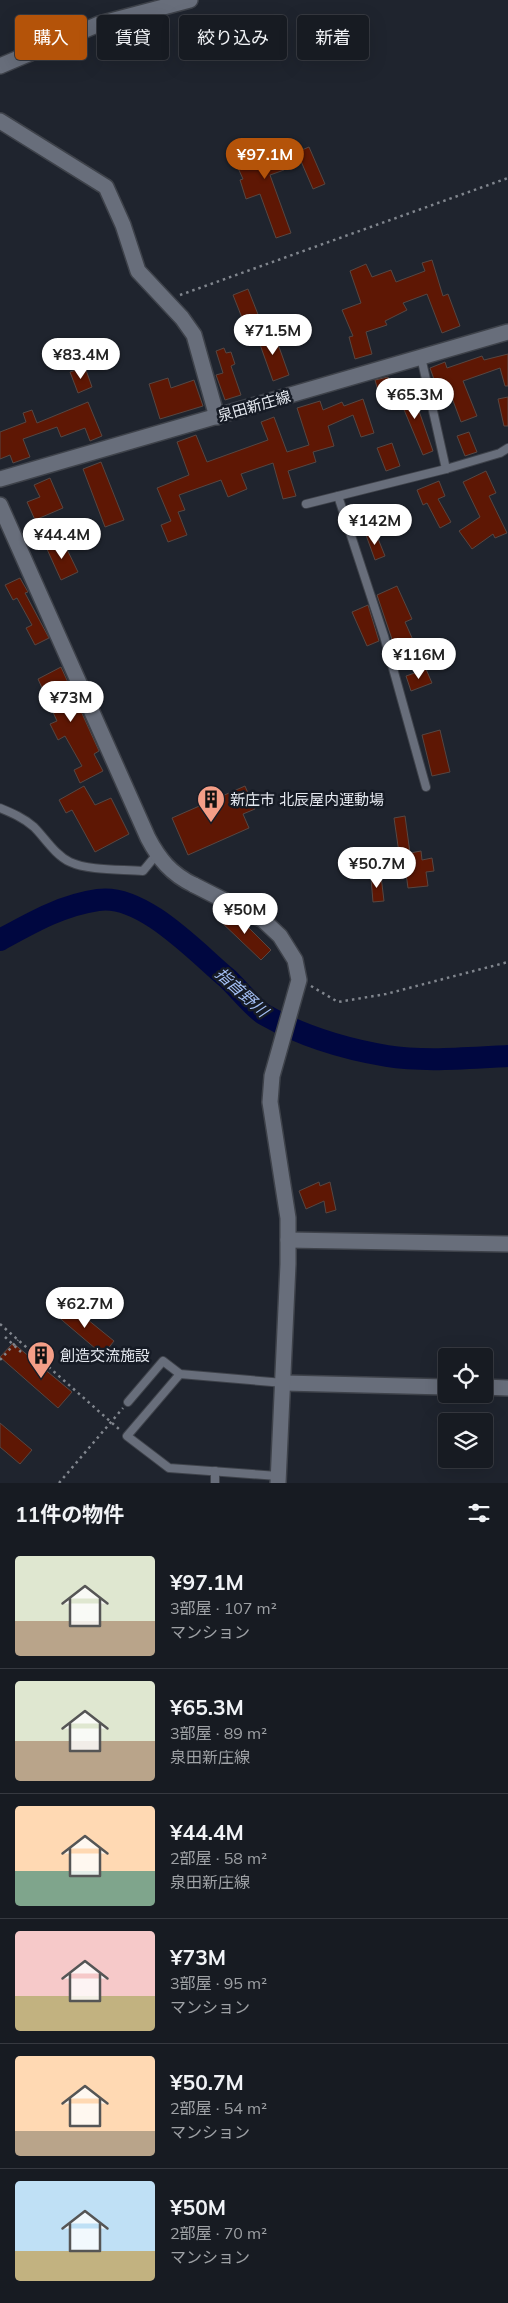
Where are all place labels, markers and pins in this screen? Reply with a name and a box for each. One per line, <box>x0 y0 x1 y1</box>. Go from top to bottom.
pin: ¥97.1M <box>224 138 306 180</box>
pin: ¥71.5M <box>232 314 314 356</box>
pin: ¥83.4M <box>40 338 122 380</box>
pin: ¥65.3M <box>374 378 456 420</box>
pin: ¥142M <box>340 504 410 546</box>
pin: ¥44.4M <box>21 518 103 560</box>
pin: ¥116M <box>384 638 454 680</box>
pin: ¥73M <box>41 680 101 723</box>
building icon: 新庄市 北辰屋内運動場 <box>196 784 226 823</box>
place label: 新庄市 北辰屋内運動場 <box>230 790 384 809</box>
pin: ¥50.7M <box>336 846 418 889</box>
pin: ¥50M <box>215 892 275 935</box>
pin: ¥62.7M <box>44 1286 126 1329</box>
building icon: 創造交流施設 <box>26 1340 56 1379</box>
place label: 創造交流施設 <box>60 1346 150 1365</box>

